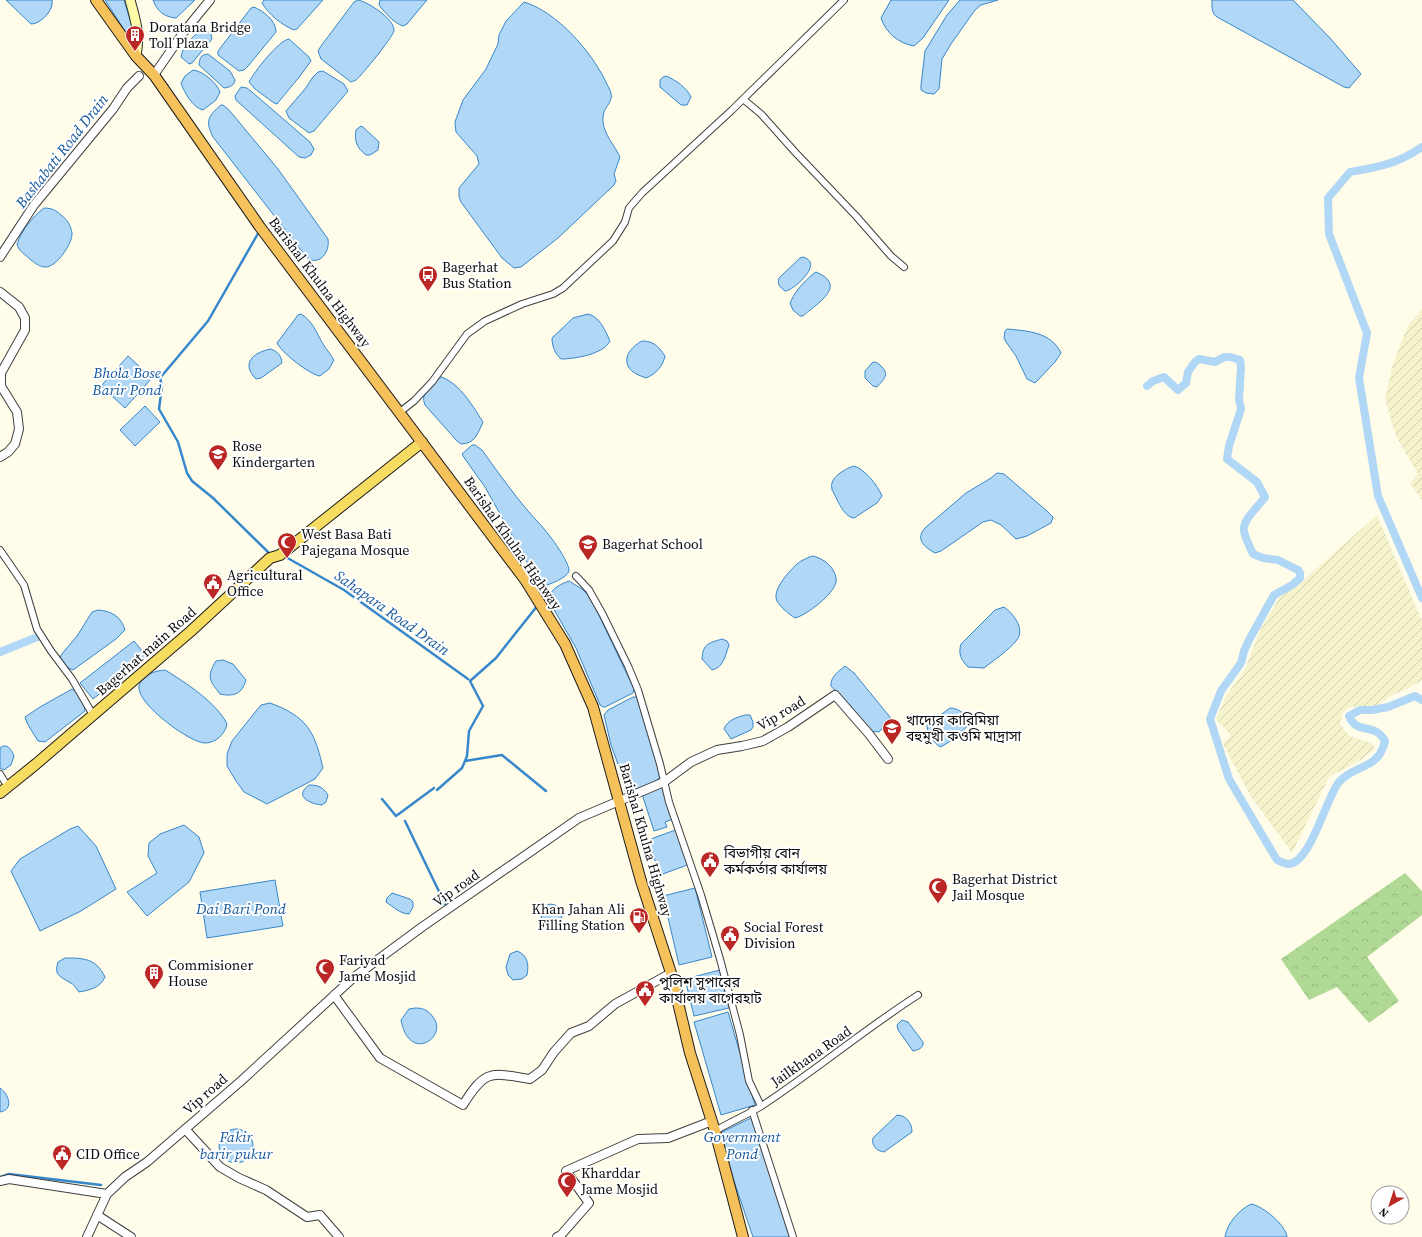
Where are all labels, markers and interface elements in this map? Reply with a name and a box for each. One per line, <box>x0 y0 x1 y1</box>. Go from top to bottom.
place label: Doratana Bridge Toll Plaza <box>149 17 251 53</box>
building icon: Doratana Bridge Toll Plaza <box>124 24 146 52</box>
water label: Bashabati Road Drain <box>10 89 113 213</box>
street label: Barishal Khulna Highway <box>264 213 376 352</box>
place label: Bagerhat Bus Station <box>442 257 512 293</box>
bus stop icon: Bagerhat Bus Station <box>417 264 439 292</box>
water label: Bhola Bose Barir Pond <box>91 362 162 400</box>
place label: Rose Kindergarten <box>232 436 316 472</box>
school or university icon: Rose Kindergarten <box>207 443 229 471</box>
street label: Barishal Khulna Highway <box>459 472 567 614</box>
place label: West Basa Bati Pajegana Mosque <box>301 524 409 560</box>
mosque icon: West Basa Bati Pajegana Mosque <box>276 531 298 559</box>
school or university icon: Bagerhat School <box>577 533 599 561</box>
place label: Bagerhat School <box>602 534 703 554</box>
place label: Agricultural Office <box>227 565 303 601</box>
water label: Sahapara Road Drain <box>331 565 454 661</box>
public building icon: Agricultural Office <box>202 572 224 600</box>
street label: Bagerhat main Road <box>92 602 200 700</box>
street label: Vip road <box>753 691 809 735</box>
place label: খাদ্যের কারিমিয়া বহুমুখী কওমি মাদ্রাসা <box>905 710 1022 746</box>
school or university icon: খাদ্যের কারিমিয়া বহুমুখী কওমি মাদ্রাসা <box>881 717 903 745</box>
street label: Barishal Khulna Highway <box>615 761 678 920</box>
place label: বিভাগীয় বোন কর্মকর্তার কার্যালয় <box>723 843 827 879</box>
public building icon: বিভাগীয় বোন কর্মকর্তার কার্যালয় <box>699 850 721 878</box>
street label: Vip road <box>429 865 483 911</box>
place label: Bagerhat District Jail Mosque <box>951 869 1058 905</box>
mosque icon: Bagerhat District Jail Mosque <box>927 876 949 904</box>
water label: Dai Bari Pond <box>195 898 286 919</box>
place label: Khan Jahan Ali Filling Station <box>532 899 626 935</box>
fuel station icon: Khan Jahan Ali Filling Station <box>628 906 650 934</box>
place label: Social Forest Division <box>744 917 824 953</box>
public building icon: Social Forest Division <box>719 924 741 952</box>
place label: Fariyad Jame Mosjid <box>338 950 416 986</box>
place label: Commisioner House <box>168 955 253 991</box>
mosque icon: Fariyad Jame Mosjid <box>314 957 336 985</box>
building icon: Commisioner House <box>143 962 165 990</box>
place label: পুলিশ সুপারের কার্যালয় বাগেরহাট <box>658 972 762 1008</box>
public building icon: পুলিশ সুপারের কার্যালয় বাগেরহাট <box>634 979 656 1007</box>
street label: Jailkhana Road <box>766 1021 855 1092</box>
street label: Vip road <box>178 1069 232 1119</box>
water label: Fakir barir pukur <box>200 1126 273 1164</box>
water label: Government Pond <box>704 1126 781 1164</box>
public building icon: CID Office <box>51 1143 73 1171</box>
place label: CID Office <box>76 1144 140 1164</box>
place label: Kharddar Jame Mosjid <box>580 1163 658 1199</box>
mosque icon: Kharddar Jame Mosjid <box>556 1170 578 1198</box>
north arrow <box>1370 1185 1410 1225</box>
text: N <box>1376 1204 1392 1221</box>

